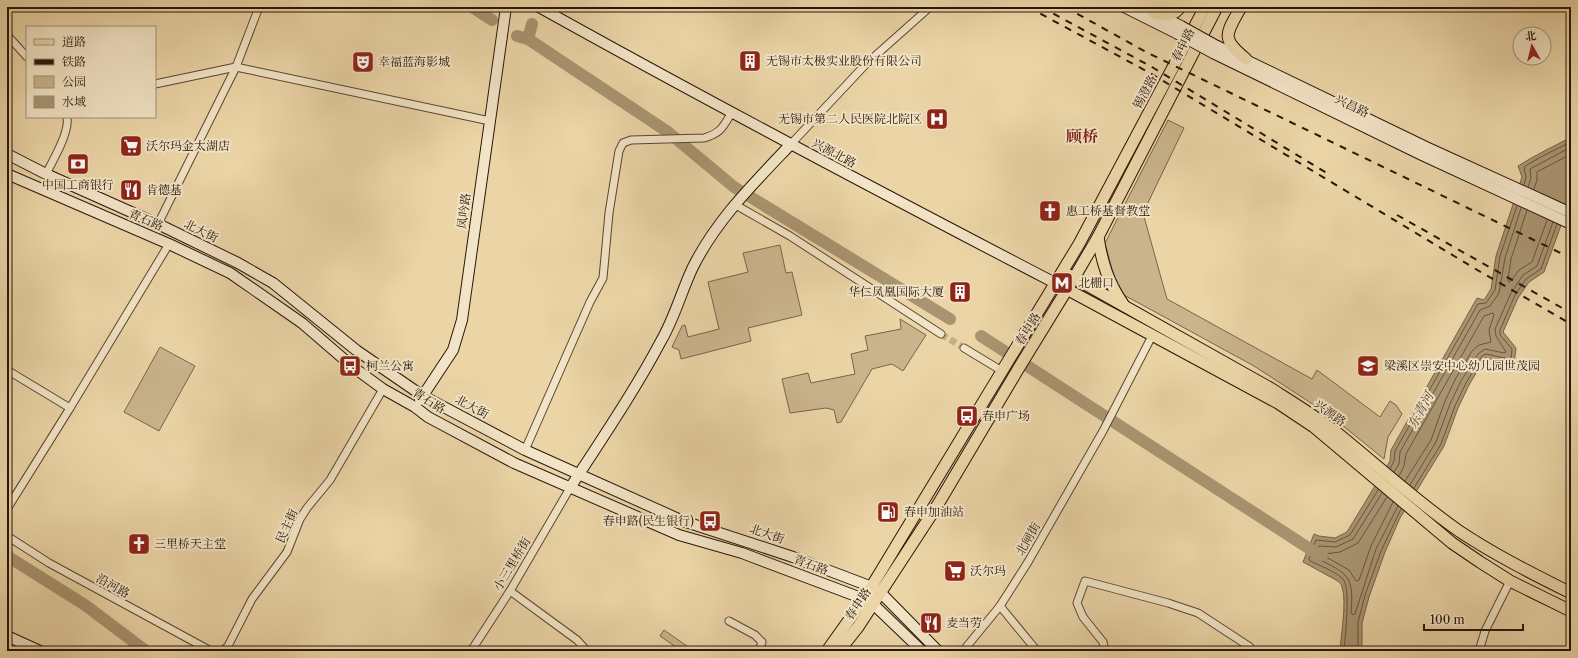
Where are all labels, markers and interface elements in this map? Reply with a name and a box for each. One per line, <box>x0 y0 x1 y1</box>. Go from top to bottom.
street label: 春申路 <box>1168 25 1197 64</box>
legend <box>26 26 156 118</box>
north arrow <box>1512 26 1552 66</box>
text: 北 <box>1524 28 1537 44</box>
text: 道路 <box>62 34 86 49</box>
building icon: 无锡市太极实业股份有限公司 <box>737 48 763 74</box>
theatre icon: 幸福蓝海影城 <box>350 49 376 75</box>
place label: 无锡市太极实业股份有限公司 <box>766 53 922 68</box>
text: 铁路 <box>62 54 86 69</box>
place label: 幸福蓝海影城 <box>378 54 450 69</box>
street label: 锡澄路 <box>1129 72 1160 111</box>
text: 公园 <box>62 74 86 89</box>
street label: 兴昌路 <box>1333 91 1372 120</box>
text: 水域 <box>62 94 86 109</box>
hospital icon: 无锡市第二人民医院北院区 <box>924 106 950 132</box>
place label: 无锡市第二人民医院北院区 <box>778 111 922 126</box>
district label: 顾桥 <box>1066 126 1098 146</box>
supermarket icon: 沃尔玛金太湖店 <box>118 133 144 159</box>
street label: 兴源北路 <box>810 135 859 170</box>
place label: 沃尔玛金太湖店 <box>146 138 230 153</box>
bank icon: 中国工商银行 <box>65 151 91 177</box>
place label: 中国工商银行 <box>42 177 114 192</box>
restaurant icon: 肯德基 <box>118 177 144 203</box>
place label: 肯德基 <box>146 182 182 197</box>
street label: 凤吟路 <box>454 192 473 230</box>
church icon: 惠工桥基督教堂 <box>1037 198 1063 224</box>
place label: 惠工桥基督教堂 <box>1066 203 1150 218</box>
street label: 青石路 <box>127 206 166 233</box>
street label: 北大街 <box>182 216 222 246</box>
metro station icon: 北栅口 <box>1049 270 1075 296</box>
place label: 北栅口 <box>1078 275 1114 290</box>
building icon: 华仁凤凰国际大厦 <box>947 279 973 305</box>
place label: 华仁凤凰国际大厦 <box>848 284 944 299</box>
street label: 春申路 <box>1012 309 1043 348</box>
bus stop icon: 柯兰公寓 <box>337 353 363 379</box>
school or university icon: 梁溪区崇安中心幼儿园世茂园 <box>1355 353 1381 379</box>
place label: 柯兰公寓 <box>366 358 414 373</box>
place label: 梁溪区崇安中心幼儿园世茂园 <box>1384 358 1540 373</box>
street label: 青石路 <box>410 385 449 416</box>
water label: 东青河 <box>1404 387 1437 431</box>
street label: 北大街 <box>453 391 493 422</box>
street label: 兴源路 <box>1311 396 1349 429</box>
bus stop icon: 春申广场 <box>954 403 980 429</box>
place label: 春申广场 <box>982 408 1030 423</box>
fuel station icon: 春申加油站 <box>875 499 901 525</box>
place label: 春申加油站 <box>904 504 964 519</box>
street label: 民主街 <box>272 505 301 545</box>
bus stop icon: 春申路(民生银行) <box>697 508 723 534</box>
place label: 春申路(民生银行) <box>603 513 694 528</box>
street label: 北闸街 <box>1012 519 1044 558</box>
street label: 北大街 <box>748 521 788 547</box>
church icon: 三里桥天主堂 <box>126 531 152 557</box>
street label: 小三里桥街 <box>490 533 534 593</box>
place label: 三里桥天主堂 <box>154 536 226 551</box>
street label: 青石路 <box>792 551 831 578</box>
supermarket icon: 沃尔玛 <box>942 558 968 584</box>
place label: 沃尔玛 <box>970 563 1006 578</box>
street label: 沿河路 <box>94 570 133 601</box>
street label: 春申路 <box>841 585 874 623</box>
scale bar <box>1424 606 1523 632</box>
restaurant icon: 麦当劳 <box>918 610 944 636</box>
text: 100 m <box>1430 612 1465 627</box>
place label: 麦当劳 <box>946 615 982 630</box>

